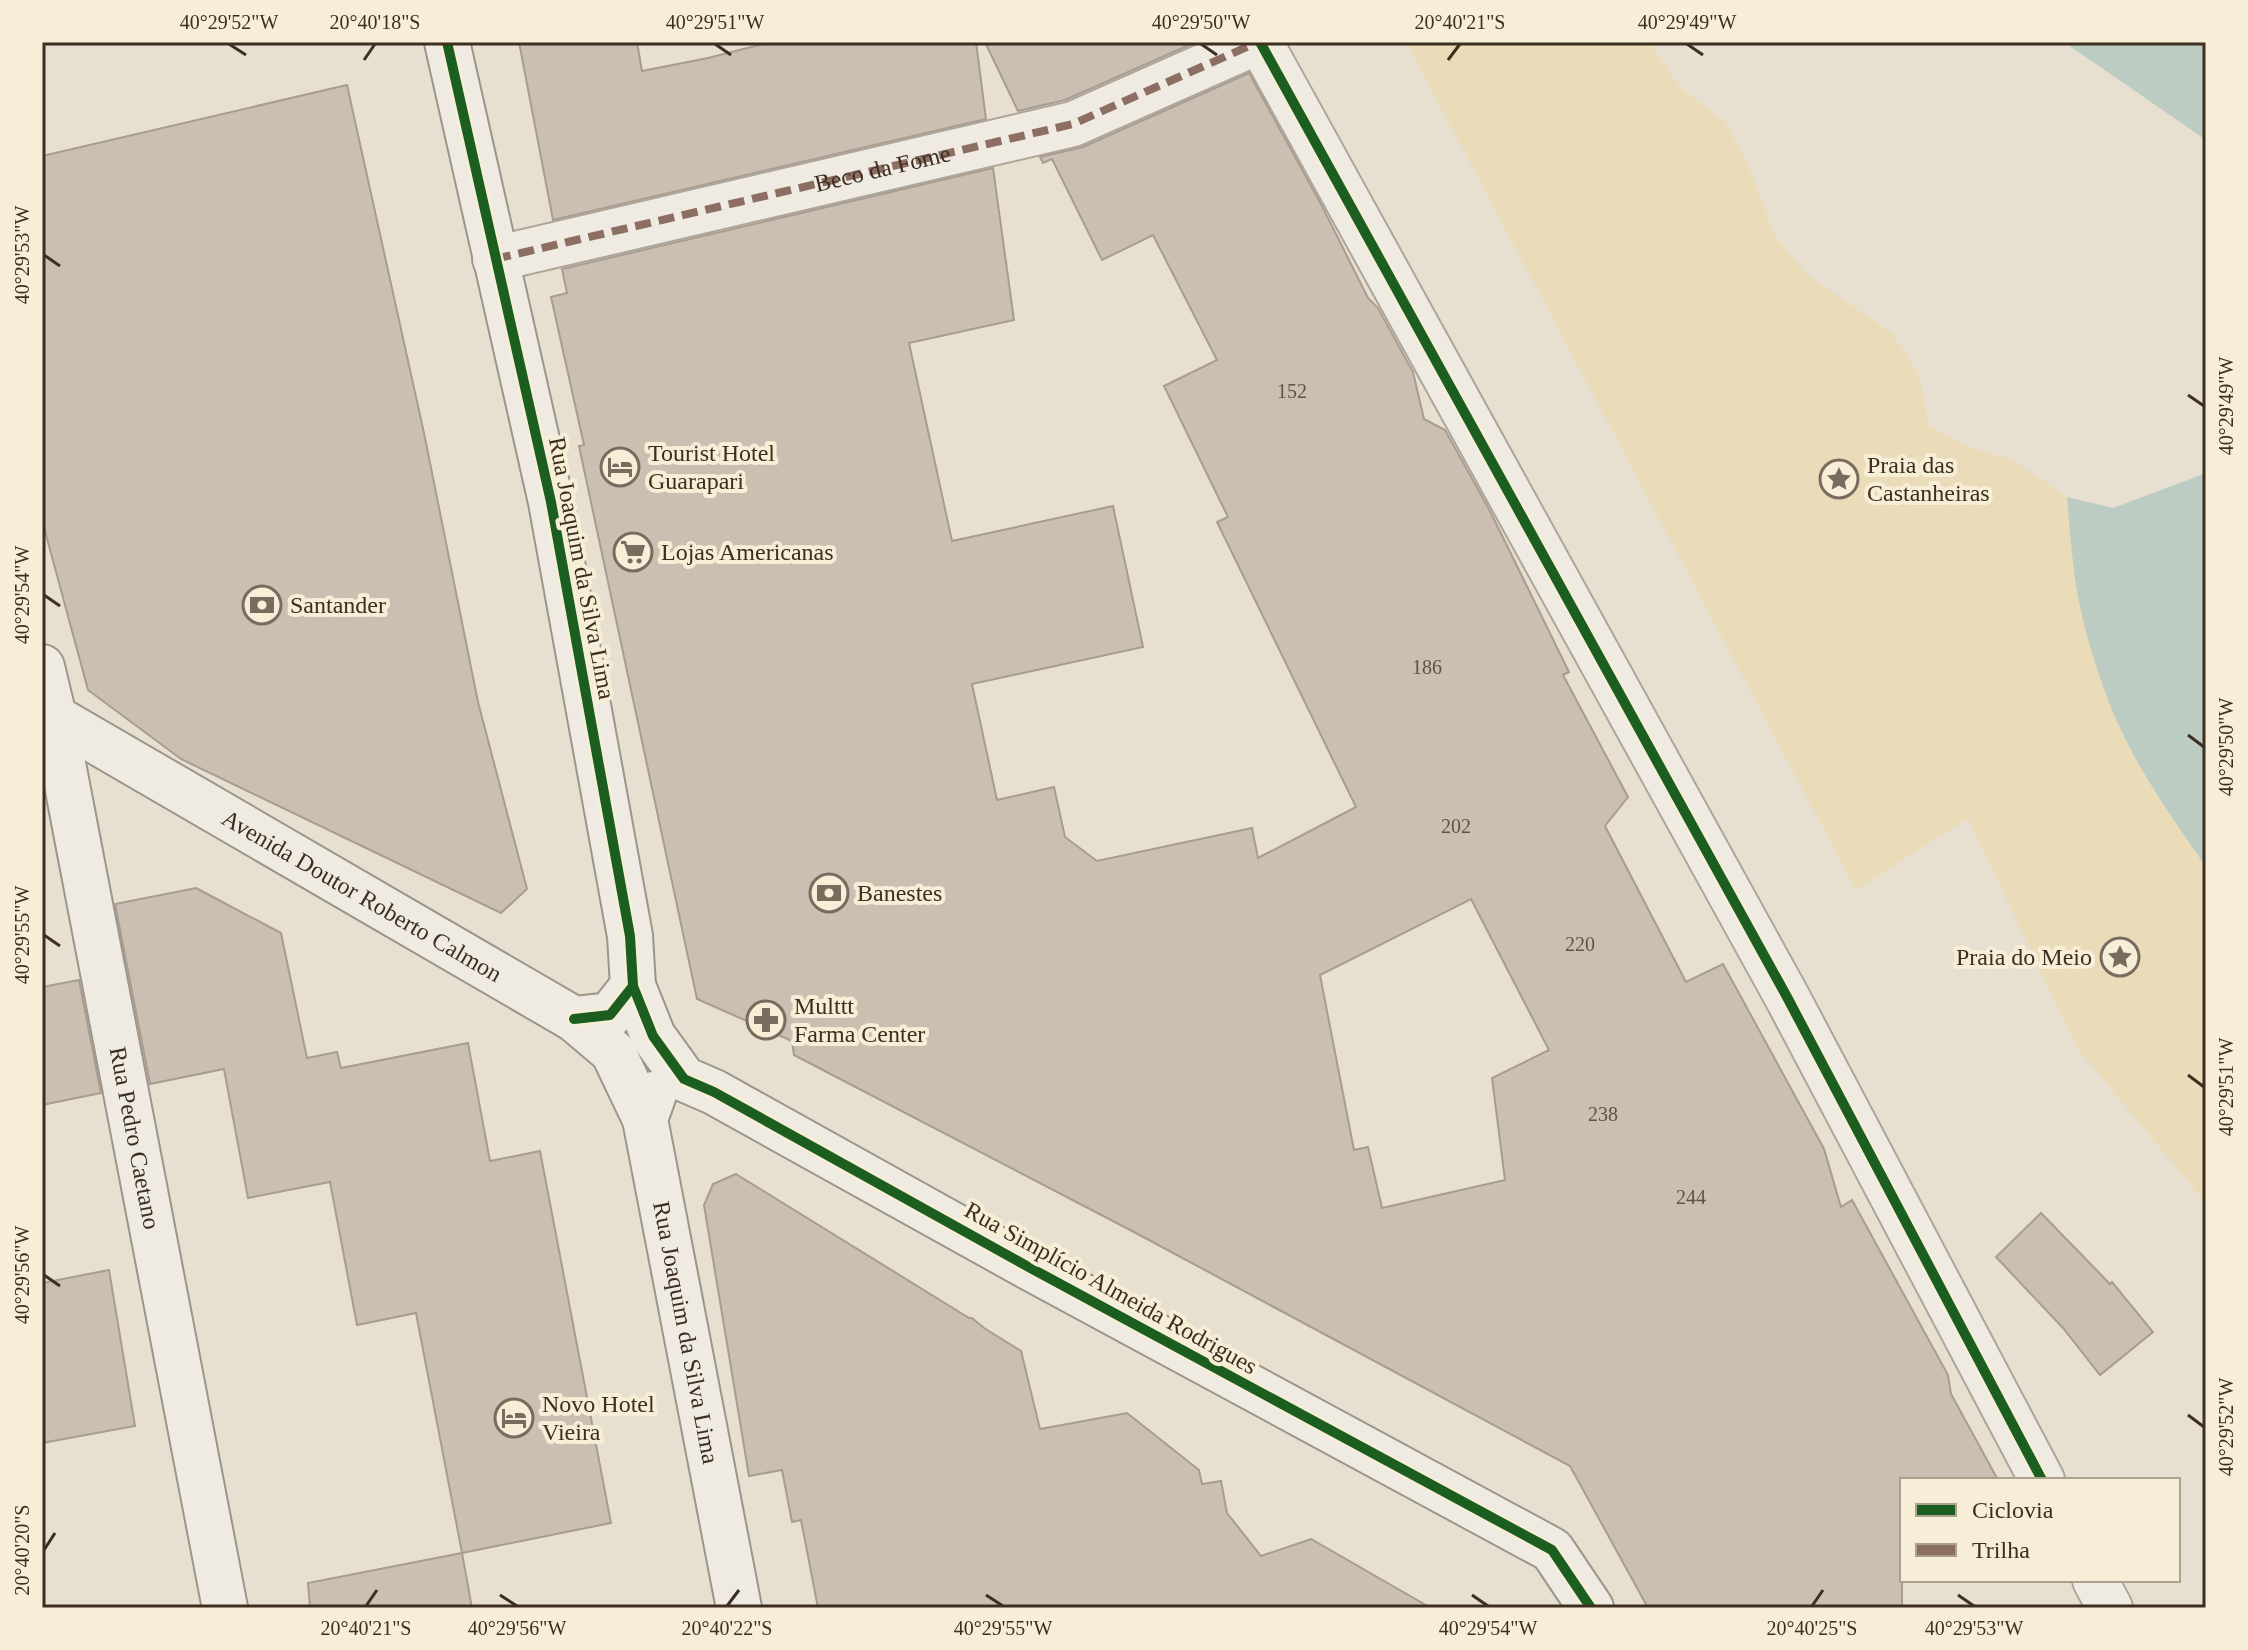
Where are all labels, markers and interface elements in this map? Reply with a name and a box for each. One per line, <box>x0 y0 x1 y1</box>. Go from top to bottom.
text: 40°29'52"W <box>180 11 278 33</box>
text: 20°40'18"S <box>330 11 420 33</box>
text: 40°29'51"W <box>666 11 764 33</box>
text: 40°29'50"W <box>1152 11 1250 33</box>
text: 20°40'21"S <box>1415 11 1505 33</box>
text: 40°29'49"W <box>1638 11 1736 33</box>
street label: Beco da Fome <box>812 140 953 197</box>
text: 40°29'53"W <box>11 206 33 304</box>
text: 40°29'49"W <box>2215 357 2237 455</box>
house number: 152 <box>1277 380 1307 402</box>
street label: Rua Joaquim da Silva Lima <box>544 435 620 702</box>
place label: Tourist Hotel Guarapari <box>648 440 775 494</box>
hotel icon: Tourist Hotel Guarapari <box>599 446 641 488</box>
place label: Praia das Castanheiras <box>1867 452 1990 506</box>
place icon: Praia das Castanheiras <box>1818 458 1860 500</box>
supermarket icon: Lojas Americanas <box>612 531 654 573</box>
place label: Lojas Americanas <box>661 539 834 565</box>
text: 40°29'54"W <box>11 546 33 644</box>
bank icon: Santander <box>241 584 283 626</box>
place label: Santander <box>290 592 386 618</box>
house number: 186 <box>1412 656 1442 678</box>
text: 40°29'50"W <box>2215 698 2237 796</box>
street label: Avenida Doutor Roberto Calmon <box>218 805 506 987</box>
house number: 202 <box>1441 815 1471 837</box>
bank icon: Banestes <box>808 872 850 914</box>
place label: Banestes <box>857 880 942 906</box>
text: 40°29'55"W <box>11 886 33 984</box>
house number: 220 <box>1565 933 1595 955</box>
place icon: Praia do Meio <box>2099 936 2141 978</box>
place label: Praia do Meio <box>1956 944 2092 970</box>
place label: Multtt Farma Center <box>794 993 925 1047</box>
pharmacy icon: Multtt Farma Center <box>745 999 787 1041</box>
text: 40°29'51"W <box>2215 1038 2237 1136</box>
street label: Rua Pedro Caetano <box>105 1044 165 1231</box>
house number: 238 <box>1588 1103 1618 1125</box>
house number: 244 <box>1676 1186 1706 1208</box>
street label: Rua Simplício Almeida Rodrigues <box>960 1197 1262 1379</box>
street label: Rua Joaquim da Silva Lima <box>648 1199 724 1466</box>
text: 40°29'56"W <box>11 1226 33 1324</box>
text: 40°29'52"W <box>2215 1378 2237 1476</box>
place label: Novo Hotel Vieira <box>542 1391 655 1445</box>
hotel icon: Novo Hotel Vieira <box>493 1397 535 1439</box>
legend <box>1900 1478 2180 1582</box>
text: Ciclovia <box>1972 1497 2054 1523</box>
text: 20°40'20"S <box>11 1505 33 1595</box>
text: Trilha <box>1972 1537 2030 1563</box>
text: 20°40'21"S <box>321 1617 411 1639</box>
text: 40°29'56"W <box>468 1617 566 1639</box>
text: 20°40'22"S <box>682 1617 772 1639</box>
text: 40°29'55"W <box>954 1617 1052 1639</box>
text: 40°29'54"W <box>1439 1617 1537 1639</box>
text: 20°40'25"S <box>1767 1617 1857 1639</box>
text: 40°29'53"W <box>1925 1617 2023 1639</box>

